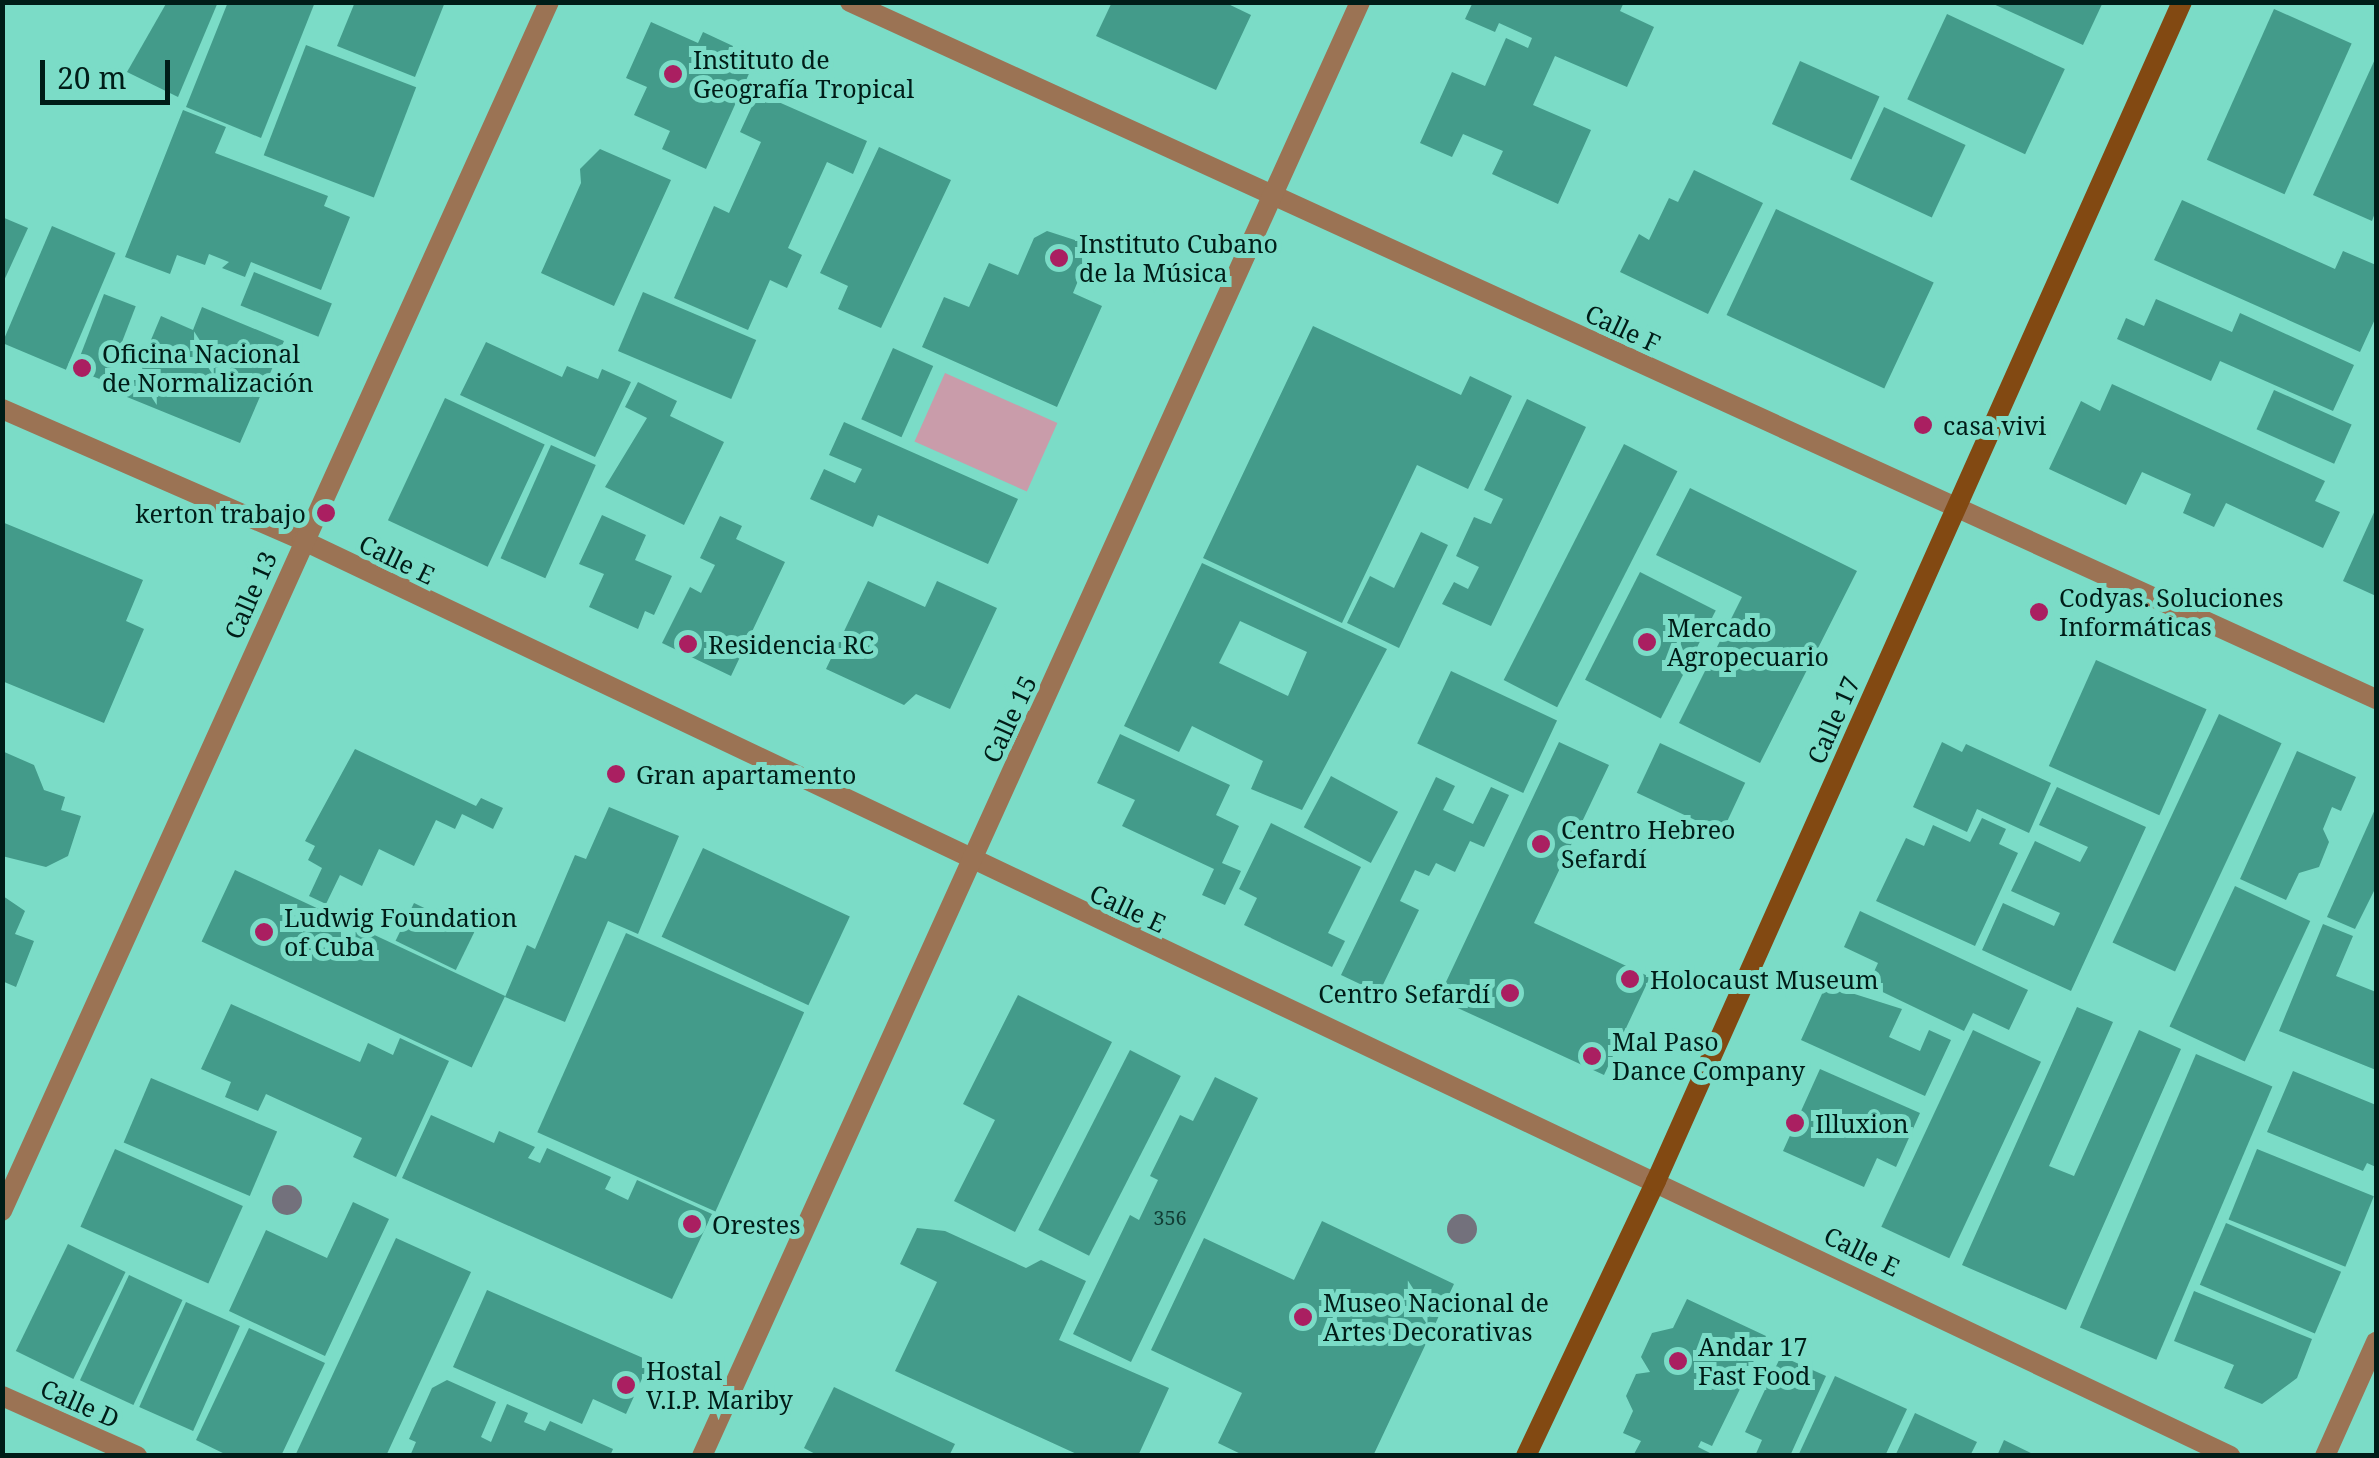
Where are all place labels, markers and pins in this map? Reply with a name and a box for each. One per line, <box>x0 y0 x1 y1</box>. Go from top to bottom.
place label: Instituto de Geografía Tropical <box>693 45 914 104</box>
marker: Instituto de Geografía Tropical <box>662 63 684 85</box>
place label: Instituto Cubano de la Música <box>1079 229 1278 288</box>
marker: Instituto Cubano de la Música <box>1048 247 1070 269</box>
place label: Oficina Nacional de Normalización <box>102 339 314 398</box>
marker: Oficina Nacional de Normalización <box>71 357 93 379</box>
place label: casa vivi <box>1943 410 2046 440</box>
marker: casa vivi <box>1912 414 1934 436</box>
place label: kerton trabajo <box>135 498 306 528</box>
marker: kerton trabajo <box>315 502 337 524</box>
place label: Codyas. Soluciones Informáticas <box>2059 583 2283 642</box>
marker: Codyas. Soluciones Informáticas <box>2028 601 2050 623</box>
place label: Mercado Agropecuario <box>1667 613 1829 672</box>
place label: Residencia RC <box>708 629 874 659</box>
marker: Mercado Agropecuario <box>1636 631 1658 653</box>
marker: Residencia RC <box>677 633 699 655</box>
place label: Gran apartamento <box>636 759 856 789</box>
marker: Gran apartamento <box>605 763 627 785</box>
place label: Centro Hebreo Sefardí <box>1561 815 1735 874</box>
marker: Centro Hebreo Sefardí <box>1530 833 1552 855</box>
place label: Ludwig Foundation of Cuba <box>284 903 517 962</box>
marker: Ludwig Foundation of Cuba <box>253 921 275 943</box>
place label: Holocaust Museum <box>1650 964 1879 994</box>
marker: Holocaust Museum <box>1619 968 1641 990</box>
place label: Centro Sefardí <box>1318 978 1490 1008</box>
marker: Centro Sefardí <box>1499 982 1521 1004</box>
place label: Mal Paso Dance Company <box>1612 1027 1805 1086</box>
marker: Mal Paso Dance Company <box>1581 1045 1603 1067</box>
place label: Illuxion <box>1815 1108 1909 1138</box>
marker: Illuxion <box>1784 1112 1806 1134</box>
place label: Orestes <box>712 1209 800 1239</box>
marker: Orestes <box>681 1213 703 1235</box>
place label: Museo Nacional de Artes Decorativas <box>1323 1288 1549 1347</box>
marker: Museo Nacional de Artes Decorativas <box>1292 1306 1314 1328</box>
place label: Andar 17 Fast Food <box>1698 1332 1810 1391</box>
marker: Andar 17 Fast Food <box>1667 1350 1689 1372</box>
place label: Hostal V.I.P. Mariby <box>646 1356 793 1415</box>
marker: Hostal V.I.P. Mariby <box>615 1374 637 1396</box>

